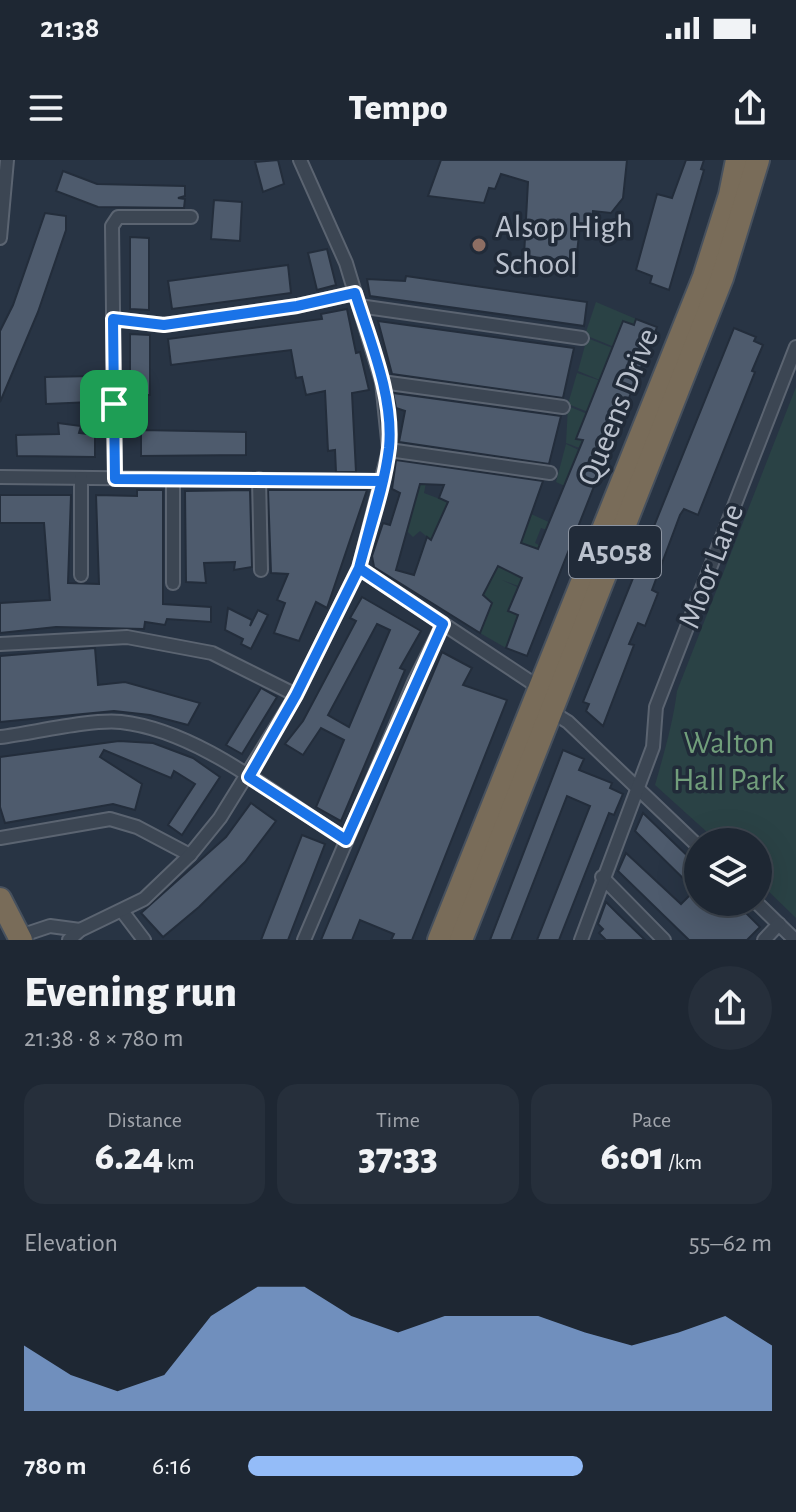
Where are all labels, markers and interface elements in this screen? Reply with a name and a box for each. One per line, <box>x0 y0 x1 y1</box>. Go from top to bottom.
text: 21:38 <box>40 13 100 43</box>
icon: menu <box>24 86 68 130</box>
icon: share <box>728 86 772 130</box>
text: Tempo <box>348 90 448 126</box>
place label: Alsop High School <box>495 211 632 280</box>
marker: Alsop High School <box>470 236 488 254</box>
street label: Queens Drive <box>572 324 664 490</box>
pin <box>80 370 148 438</box>
icon: arrive <box>92 382 136 426</box>
street label: Moor Lane <box>673 499 749 633</box>
road number: A5058 <box>569 526 661 578</box>
park label: Walton Hall Park <box>673 727 786 796</box>
map controls <box>684 828 772 916</box>
button: layers <box>684 828 772 916</box>
button: share <box>688 966 772 1050</box>
text: Evening run <box>24 971 237 1015</box>
text: 21:38 · 8 × 780 m <box>24 1025 184 1051</box>
text: Distance <box>107 1109 182 1131</box>
text: Time <box>376 1109 420 1131</box>
text: Pace <box>632 1109 671 1131</box>
text: 6.24 <box>95 1137 163 1177</box>
text: 37:33 <box>358 1137 438 1177</box>
text: 6:01 <box>600 1137 665 1177</box>
text: km <box>163 1151 195 1173</box>
text: /km <box>665 1151 702 1173</box>
text: Elevation <box>24 1230 118 1256</box>
text: 55–62 m <box>689 1230 772 1256</box>
text: 780 m <box>24 1453 87 1479</box>
text: 6:16 <box>152 1453 191 1479</box>

